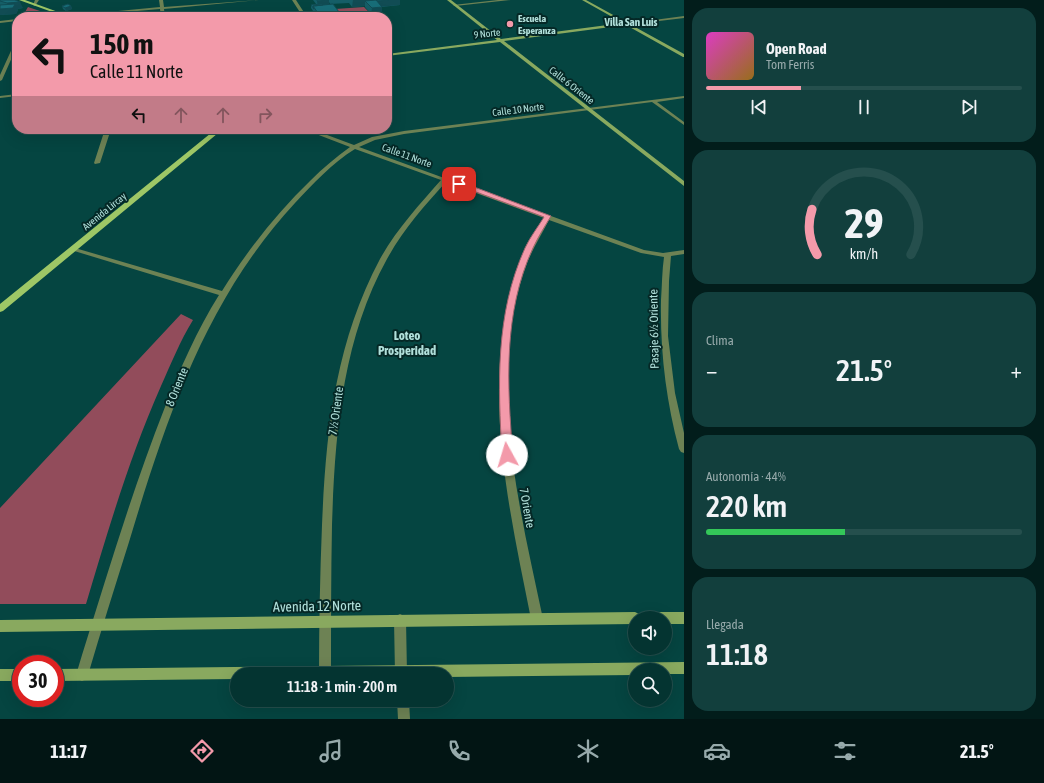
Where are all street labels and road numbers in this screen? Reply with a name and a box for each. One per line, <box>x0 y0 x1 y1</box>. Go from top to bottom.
street label: 9 Norte <box>473 26 502 41</box>
street label: Calle 6 Oriente <box>547 64 597 107</box>
street label: Calle 10 Norte <box>492 101 545 118</box>
street label: Calle 11 Norte <box>381 141 433 170</box>
street label: Avenida Lircay <box>80 190 128 232</box>
street label: Pasaje 6½ Oriente <box>646 289 662 369</box>
street label: 8 Oriente <box>163 366 191 408</box>
street label: 7½ Oriente <box>326 386 346 436</box>
street label: 7 Oriente <box>517 487 537 529</box>
street label: Avenida 12 Norte <box>273 597 361 615</box>

